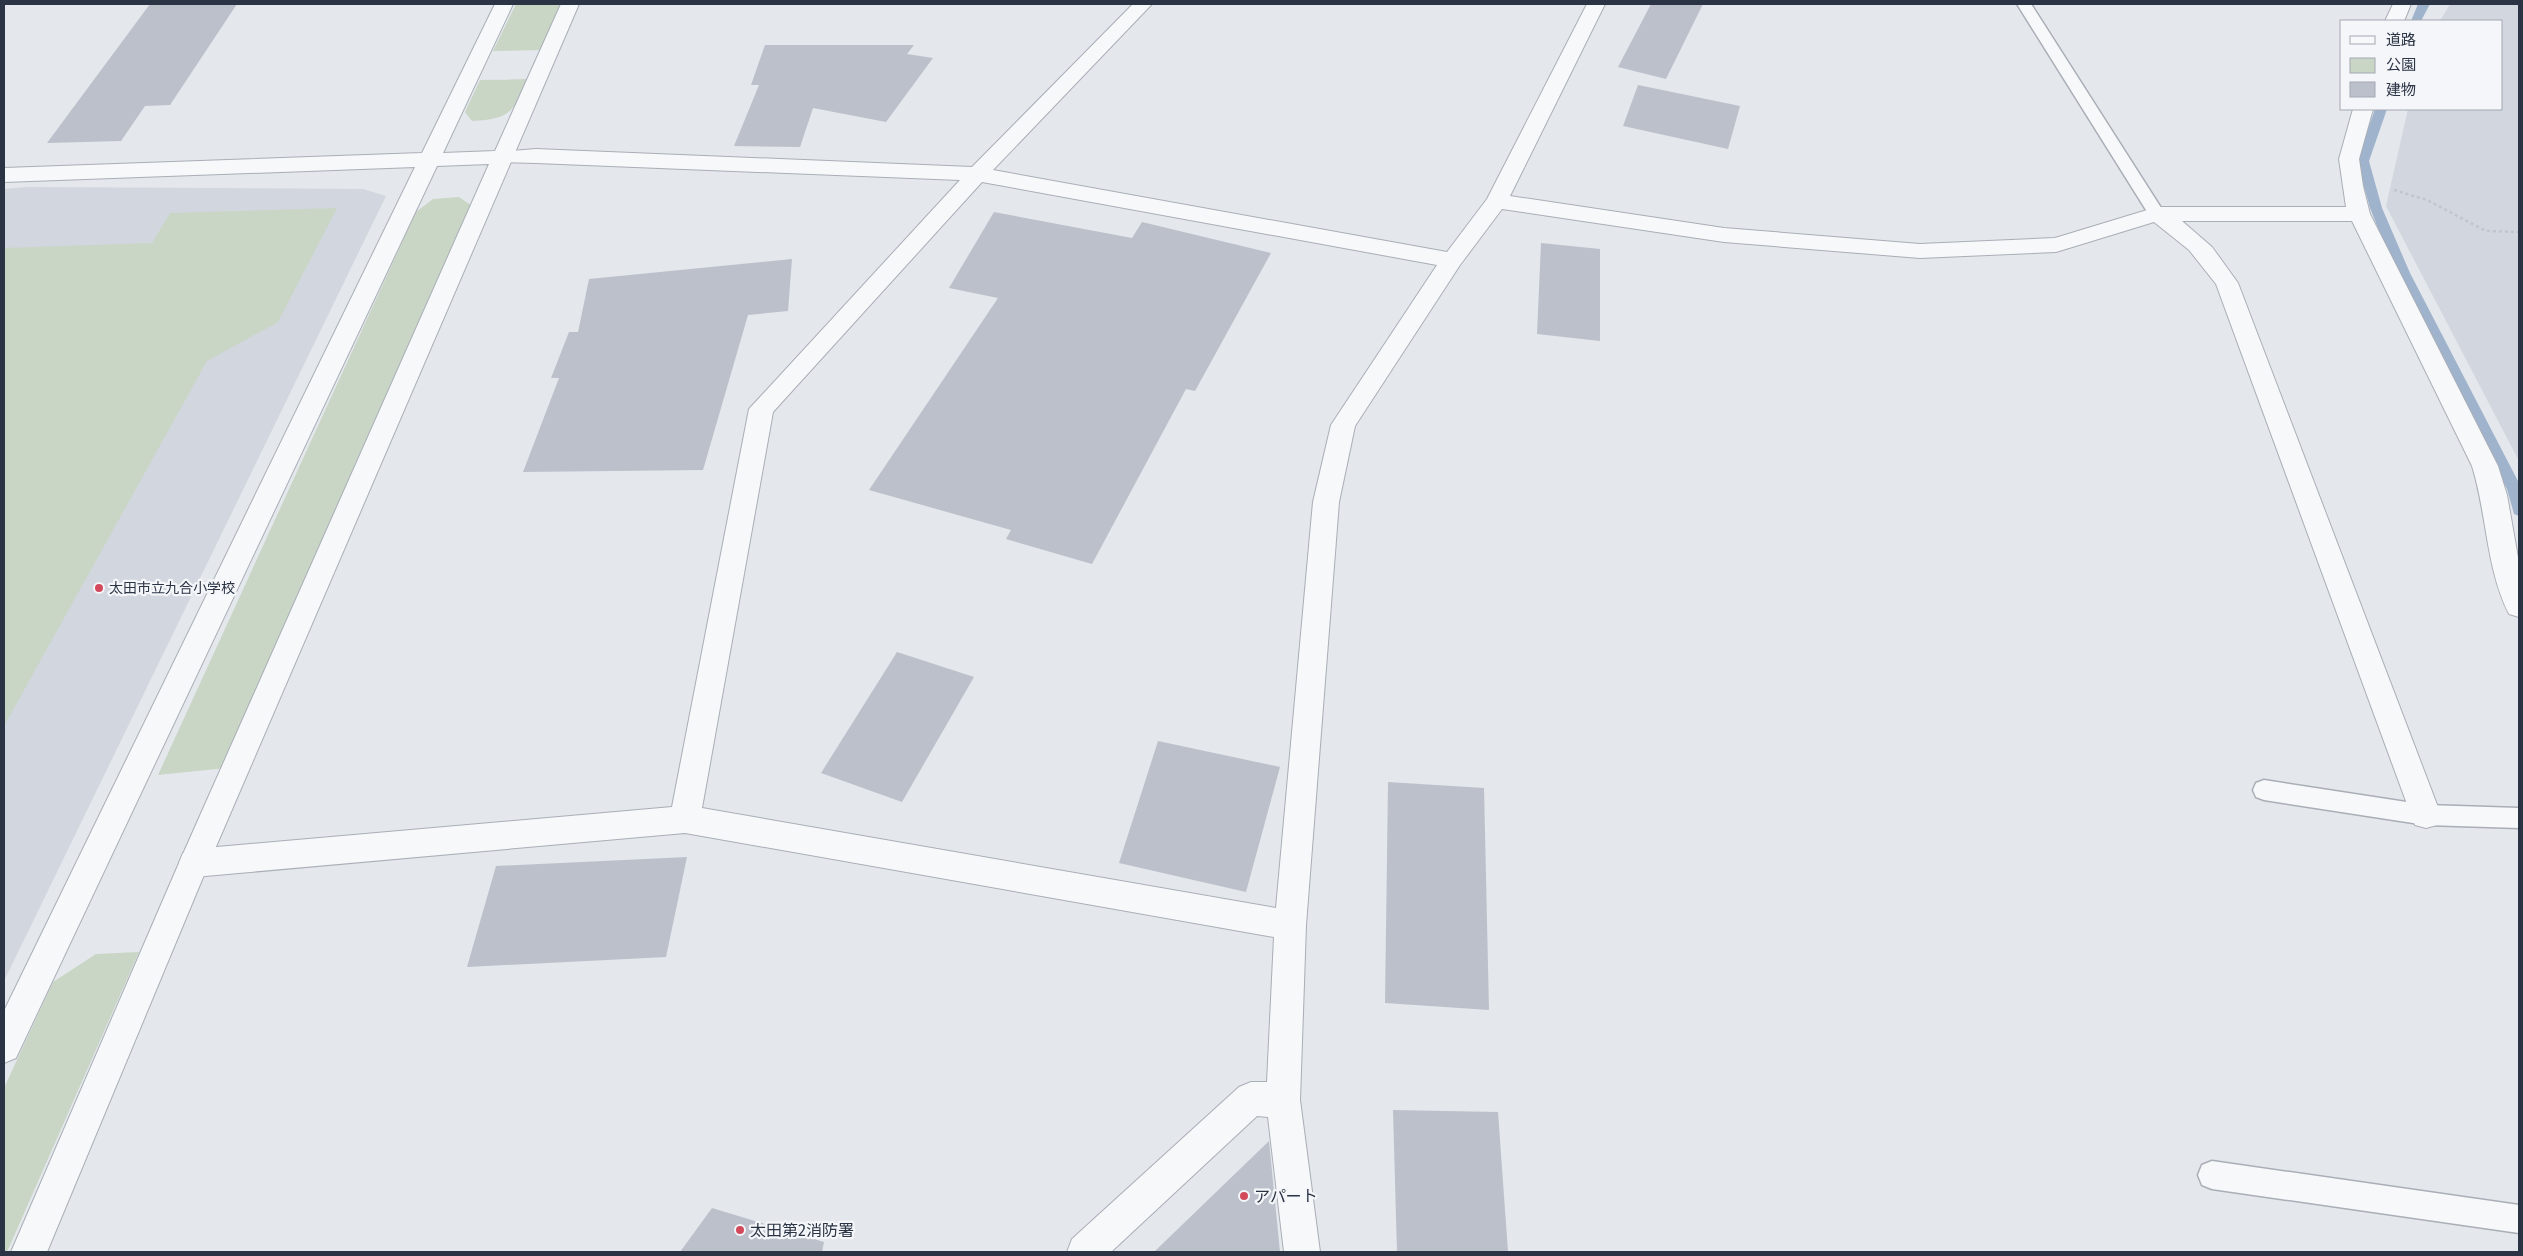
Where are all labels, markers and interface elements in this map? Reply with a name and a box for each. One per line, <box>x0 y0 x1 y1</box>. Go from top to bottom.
legend <box>2340 20 2503 110</box>
text: 道路 <box>2386 31 2416 49</box>
text: 公園 <box>2386 56 2416 74</box>
text: 建物 <box>2386 81 2416 99</box>
place label: 太田市立九合小学校 <box>109 580 235 597</box>
marker: 太田市立九合小学校 <box>93 582 105 594</box>
place label: アパート <box>1254 1187 1318 1206</box>
marker: アパート <box>1238 1190 1250 1202</box>
place label: 太田第2消防署 <box>750 1221 854 1240</box>
marker: 太田第2消防署 <box>734 1224 746 1236</box>

